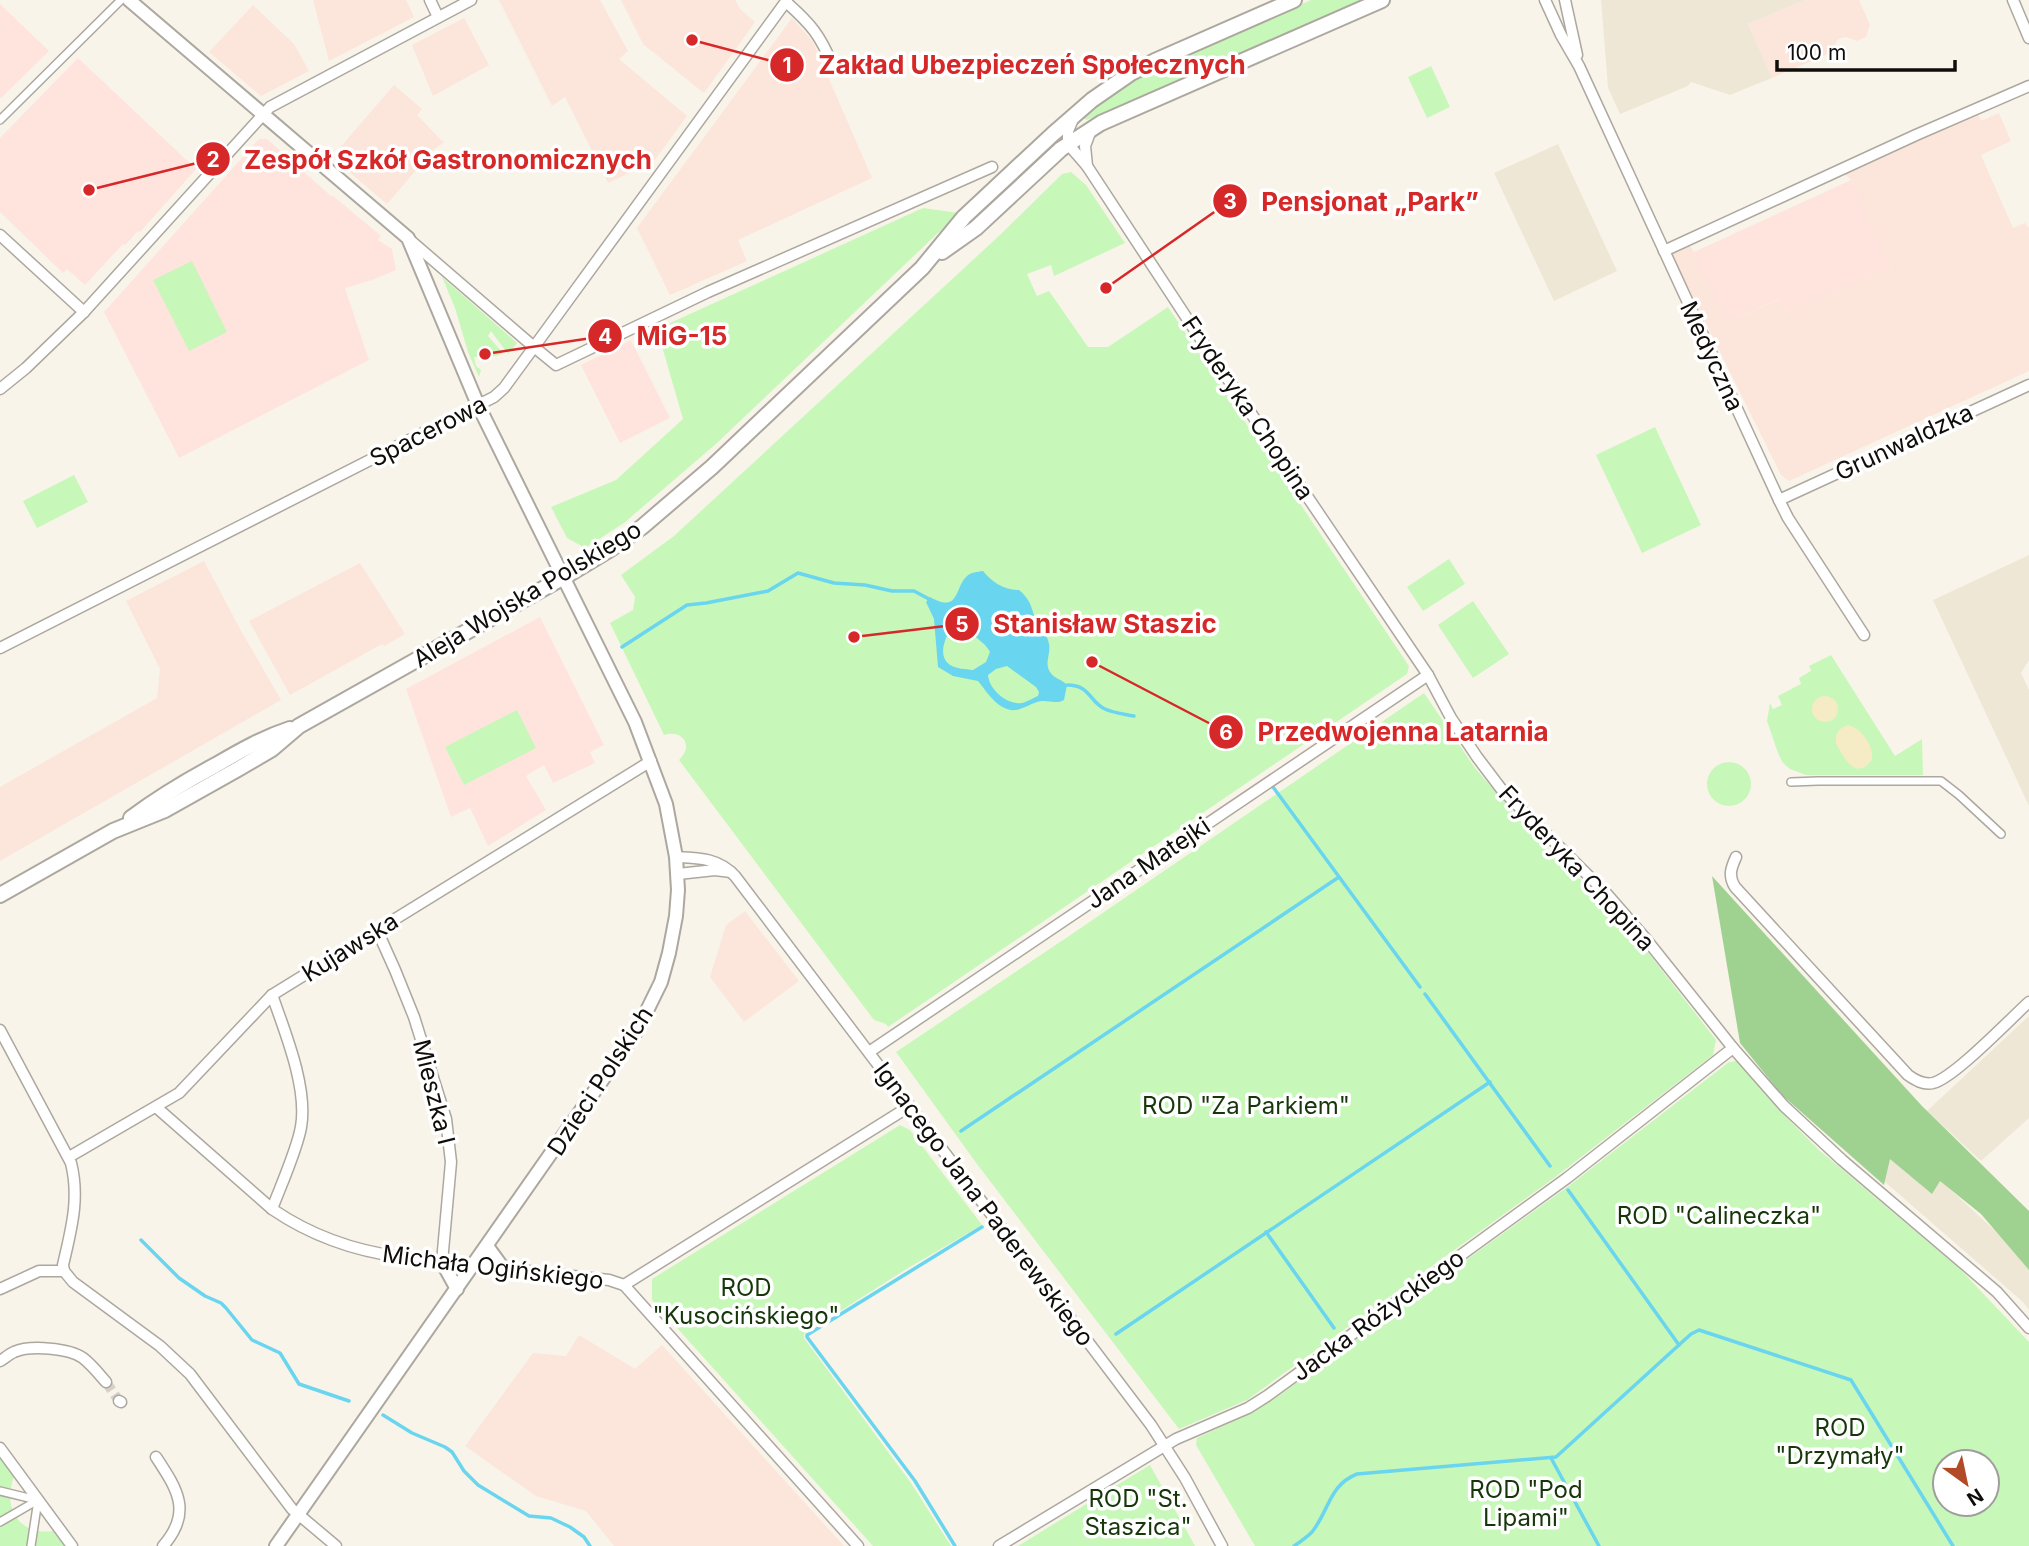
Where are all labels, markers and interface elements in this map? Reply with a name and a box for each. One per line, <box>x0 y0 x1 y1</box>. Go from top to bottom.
scale bar <box>1777 28 1955 72</box>
text: 100 m <box>1787 40 1846 65</box>
callout: Zakład Ubezpieczeń Społecznych <box>770 42 1260 89</box>
text: Zakład Ubezpieczeń Społecznych <box>818 49 1246 80</box>
text: 1 <box>782 53 792 78</box>
callout: Zespół Szkół Gastronomicznych <box>195 136 666 183</box>
text: Zespół Szkół Gastronomicznych <box>244 144 652 175</box>
text: 2 <box>206 147 220 172</box>
callout: Pensjonat „Park” <box>1212 178 1493 225</box>
text: Pensjonat „Park” <box>1261 186 1479 217</box>
text: 3 <box>1223 189 1237 214</box>
street label: Medyczna <box>1674 296 1750 416</box>
street label: Fryderyka Chopina <box>1176 311 1320 505</box>
callout: MiG-15 <box>588 313 741 360</box>
text: MiG-15 <box>637 320 727 351</box>
text: 4 <box>598 324 612 349</box>
street label: Spacerowa <box>365 389 491 473</box>
street label: Grunwaldzka <box>1830 397 1978 487</box>
street label: Aleja Wojska Polskiego <box>408 514 646 674</box>
callout: Stanisław Staszic <box>945 601 1231 648</box>
text: Stanisław Staszic <box>993 608 1217 639</box>
text: 5 <box>955 612 969 637</box>
callout: Przedwojenna Latarnia <box>1208 709 1563 756</box>
text: Przedwojenna Latarnia <box>1257 716 1549 747</box>
text: 6 <box>1219 720 1233 745</box>
street label: Fryderyka Chopina <box>1493 779 1661 957</box>
street label: Jana Matejki <box>1081 811 1215 915</box>
street label: Kujawska <box>297 906 403 988</box>
street label: Dzieci Polskich <box>541 1001 659 1161</box>
street label: Mieszka I <box>407 1036 461 1148</box>
street label: Ignacego Jana Paderewskiego <box>868 1056 1100 1352</box>
park label: ROD "Za Parkiem" <box>1142 1091 1350 1120</box>
park label: ROD "Calineczka" <box>1617 1201 1821 1230</box>
street label: Michała Ogińskiego <box>381 1239 605 1295</box>
street label: Jacka Różyckiego <box>1286 1243 1470 1387</box>
park label: ROD "Kusocińskiego" <box>652 1273 840 1330</box>
park label: ROD "Drzymały" <box>1775 1413 1905 1470</box>
north arrow <box>1931 1448 2001 1518</box>
park label: ROD "Pod Lipami" <box>1469 1475 1583 1532</box>
text: N <box>1963 1483 1987 1510</box>
park label: ROD "St. Staszica" <box>1084 1484 1192 1541</box>

